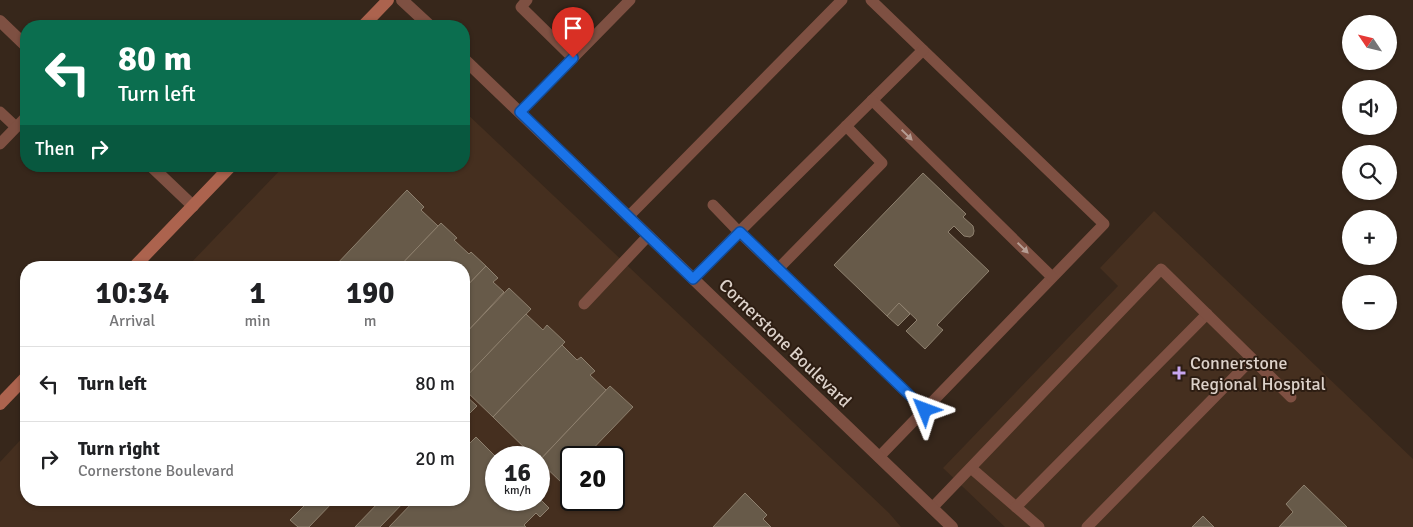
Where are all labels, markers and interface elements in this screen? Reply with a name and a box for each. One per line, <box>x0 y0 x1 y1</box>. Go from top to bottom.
pin <box>552 7 594 58</box>
icon: arrive <box>559 14 587 42</box>
north arrow <box>1342 15 1398 70</box>
map controls <box>1342 15 1397 330</box>
text: 80 m <box>118 37 192 80</box>
icon: left <box>35 40 100 105</box>
text: Turn left <box>118 80 196 107</box>
button: sound <box>1342 80 1397 135</box>
one-way arrow <box>900 128 912 140</box>
icon: right <box>85 135 113 163</box>
text: Then <box>35 137 75 161</box>
button: search <box>1342 145 1397 200</box>
button: + <box>1342 210 1397 265</box>
one-way arrow <box>1016 242 1028 254</box>
street label: Cornerstone Boulevard <box>714 274 856 412</box>
text: 10:34 <box>95 275 169 312</box>
text: 1 <box>249 275 266 312</box>
text: 190 <box>346 275 394 312</box>
button: − <box>1342 275 1397 330</box>
text: Arrival <box>109 311 155 331</box>
text: min <box>245 311 270 331</box>
text: m <box>364 311 377 331</box>
place label: Connerstone Regional Hospital <box>1190 352 1326 395</box>
marker: Connerstone Regional Hospital <box>1172 366 1186 380</box>
icon: left <box>35 370 63 398</box>
text: Turn left <box>78 372 147 396</box>
text: 80 m <box>415 372 455 396</box>
position arrow <box>898 383 950 435</box>
text: Turn right <box>78 437 160 461</box>
icon: right <box>35 445 63 473</box>
speed limit sign: 20 <box>560 446 625 511</box>
text: 20 m <box>415 447 455 471</box>
text: 16 <box>504 457 531 488</box>
text: Cornerstone Boulevard <box>78 461 234 481</box>
text: km/h <box>504 483 531 498</box>

